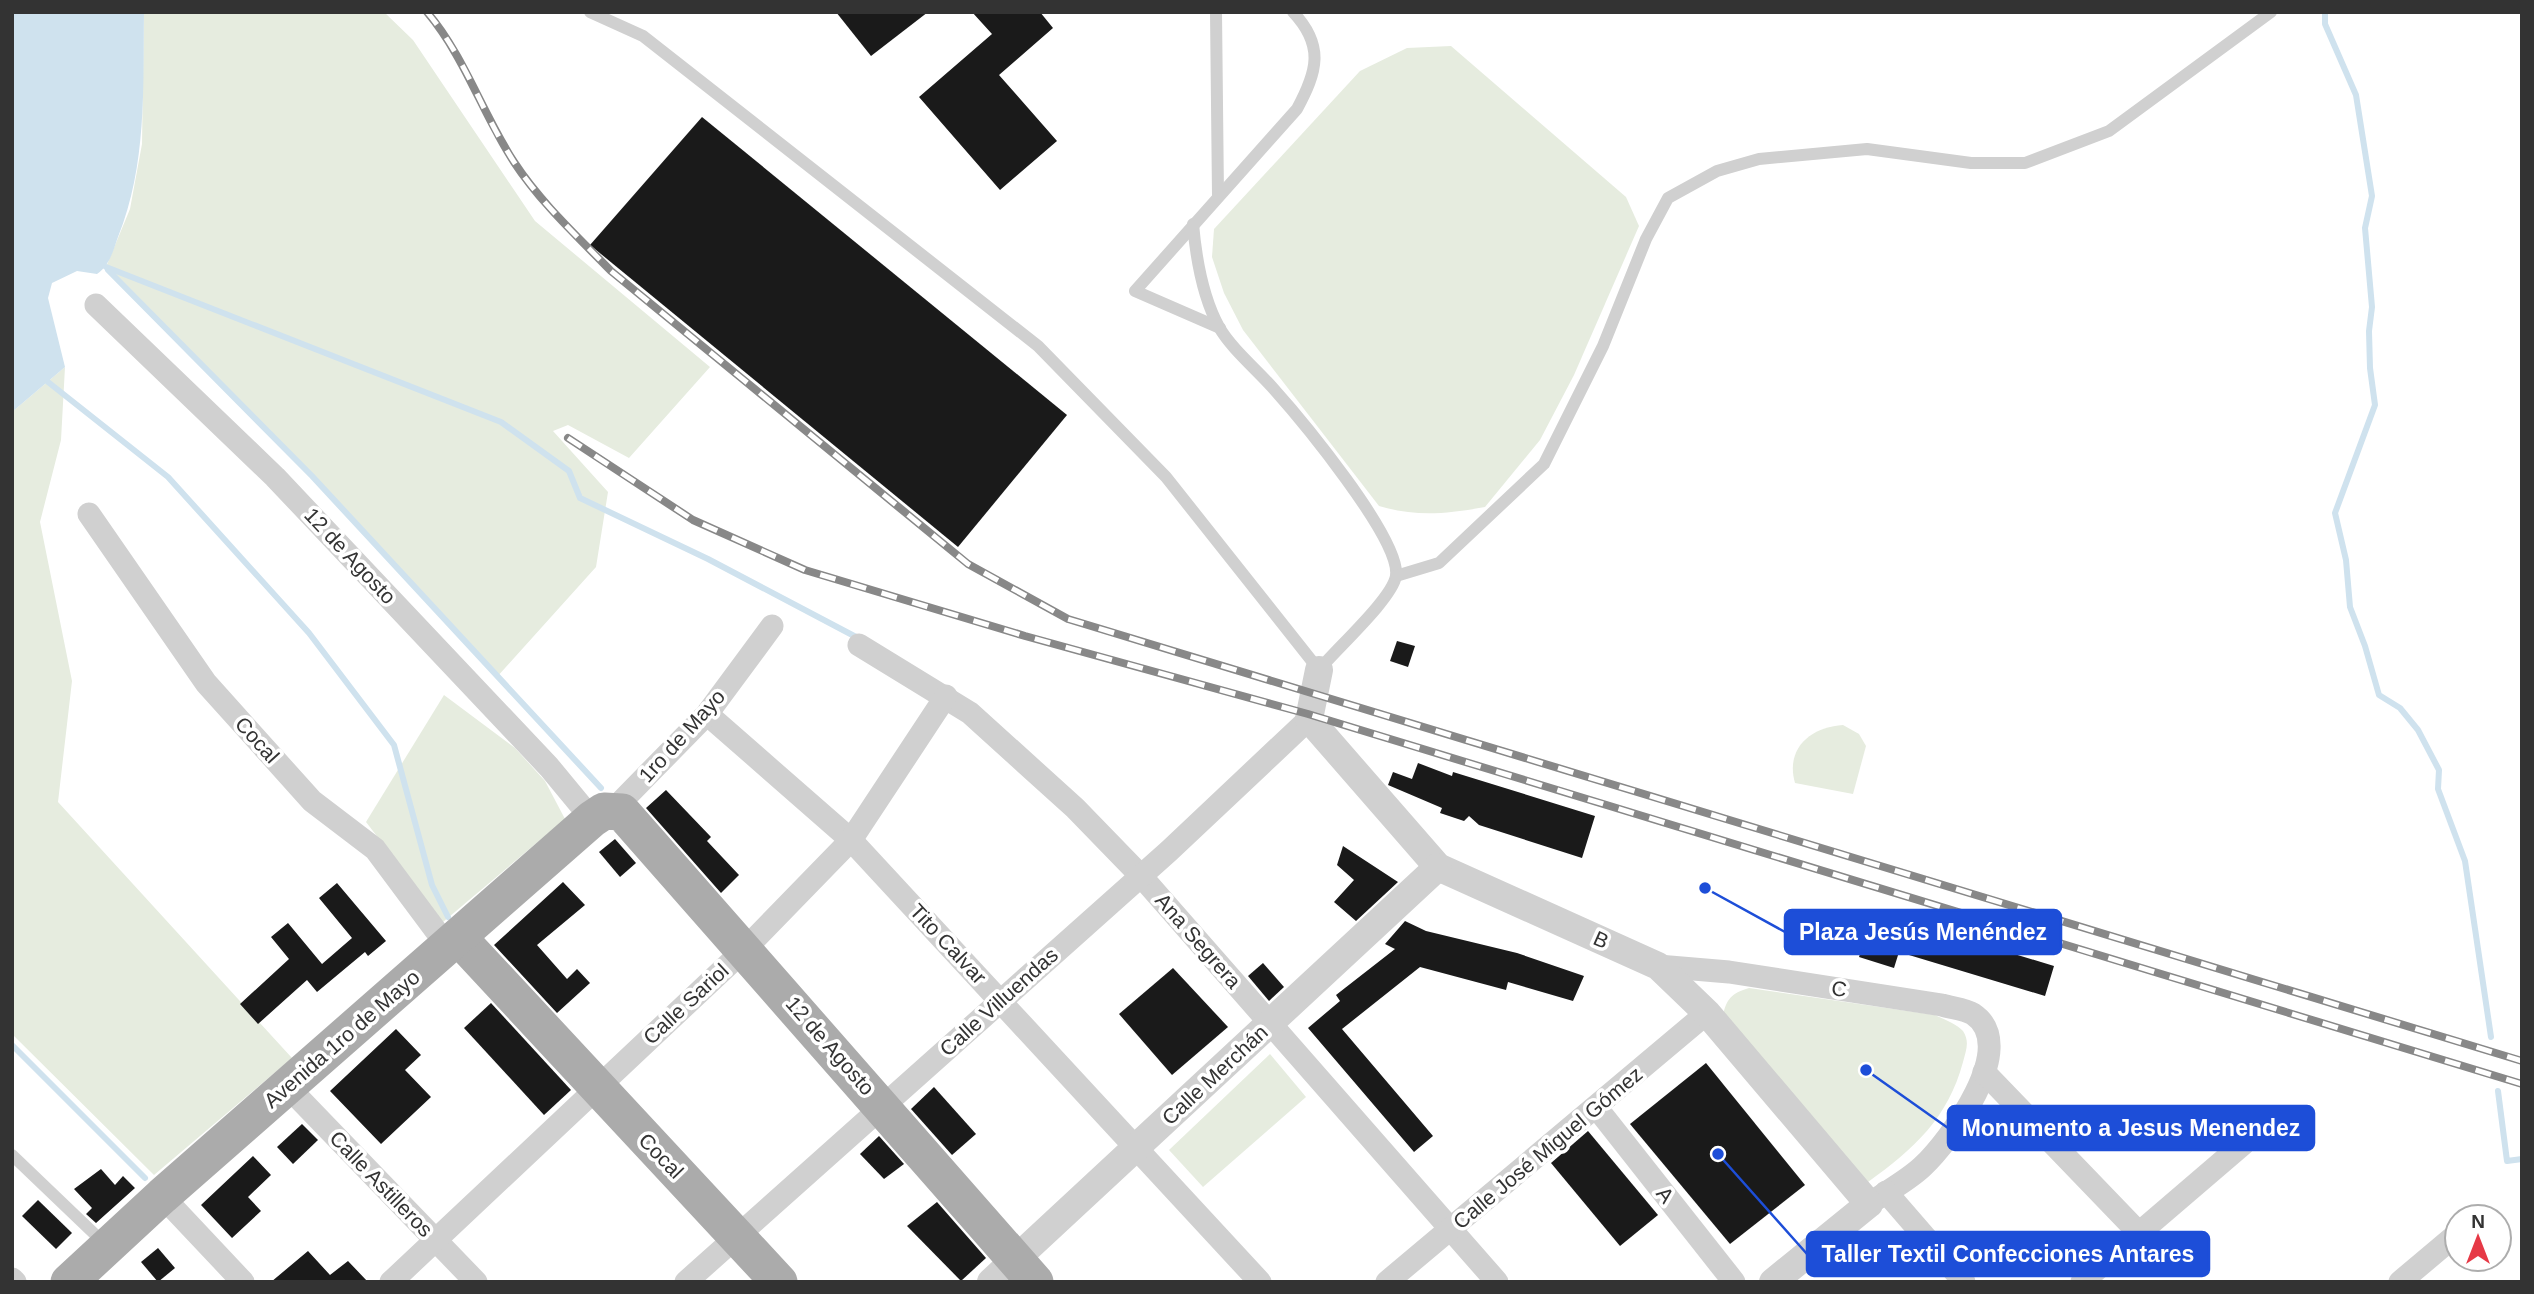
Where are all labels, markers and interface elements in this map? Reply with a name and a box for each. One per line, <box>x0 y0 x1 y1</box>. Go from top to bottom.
street label: 12 de Agosto <box>300 503 401 608</box>
street label: 1ro de Mayo <box>634 685 729 787</box>
street label: Cocal <box>231 712 284 767</box>
street label: Ana Segrera <box>1151 889 1246 993</box>
street label: Tito Calvar <box>906 899 991 988</box>
callout: Plaza Jesús Menéndez <box>1785 910 2061 954</box>
text: Plaza Jesús Menéndez <box>1799 919 2047 945</box>
street label: B <box>1590 926 1612 953</box>
street label: Calle Villuendas <box>935 943 1062 1060</box>
street label: Calle Sariol <box>639 959 733 1049</box>
street label: Avenida 1ro de Mayo <box>259 965 424 1112</box>
street label: C <box>1830 976 1848 1001</box>
street label: 12 de Agosto <box>781 992 879 1099</box>
street label: Calle Merchán <box>1157 1020 1272 1129</box>
street label: Calle José Miguel Gómez <box>1449 1062 1647 1233</box>
callout: Monumento a Jesus Menendez <box>1948 1106 2314 1150</box>
text: Monumento a Jesus Menendez <box>1962 1115 2300 1141</box>
street label: Calle Astilleros <box>325 1126 437 1241</box>
street label: Cocal <box>634 1128 688 1183</box>
street label: A <box>1652 1182 1679 1207</box>
north arrow <box>2443 1203 2513 1273</box>
text: N <box>2471 1211 2485 1232</box>
callout: Taller Textil Confecciones Antares <box>1807 1232 2209 1276</box>
text: Taller Textil Confecciones Antares <box>1822 1241 2194 1267</box>

